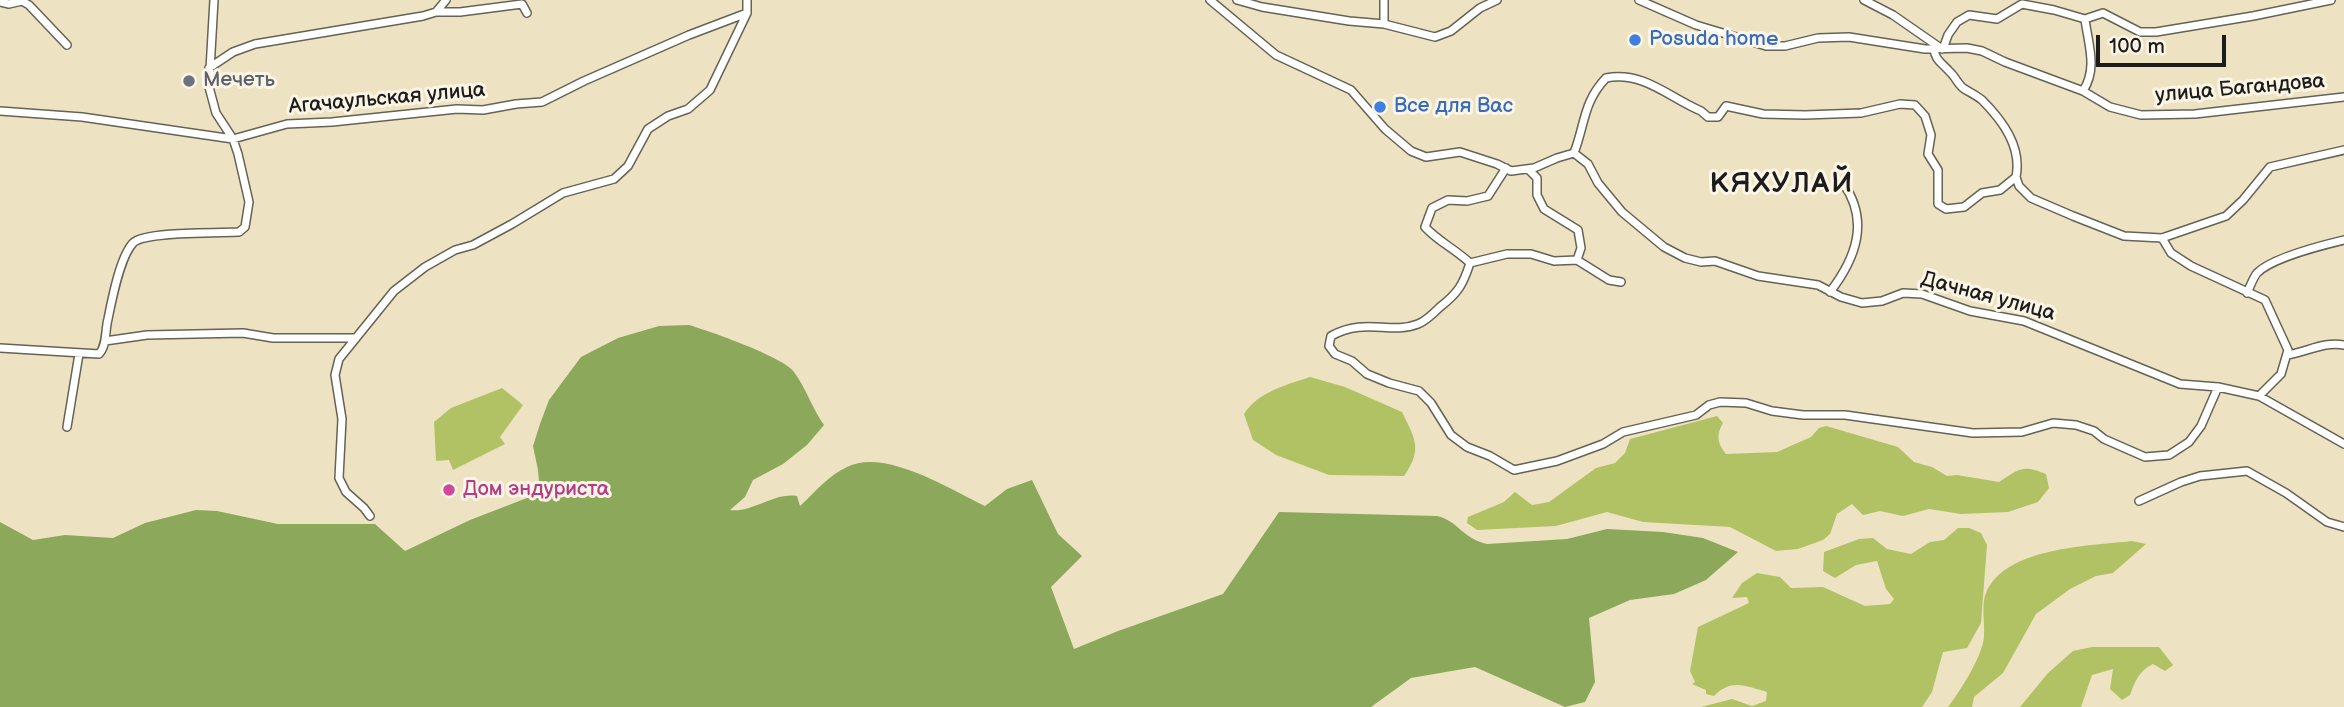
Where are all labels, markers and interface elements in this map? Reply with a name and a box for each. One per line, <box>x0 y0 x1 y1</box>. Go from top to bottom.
scale bar <box>2099 21 2228 65</box>
place label: Posuda home <box>1649 27 1778 53</box>
marker: Posuda home <box>1627 32 1643 48</box>
text: 100 m <box>2109 34 2165 59</box>
place label: Мечеть <box>203 68 275 94</box>
street label: улица Багандова <box>2154 69 2326 109</box>
marker: Мечеть <box>181 73 197 89</box>
street label: Агачаульская улица <box>288 78 486 120</box>
place label: Все для Вас <box>1394 94 1513 120</box>
marker: Все для Вас <box>1372 99 1388 115</box>
district label: КЯХУЛАЙ <box>1711 168 1853 202</box>
street label: Дачная улица <box>1918 267 2058 327</box>
place label: Дом эндуриста <box>463 477 609 503</box>
marker: Дом эндуриста <box>441 482 457 498</box>

